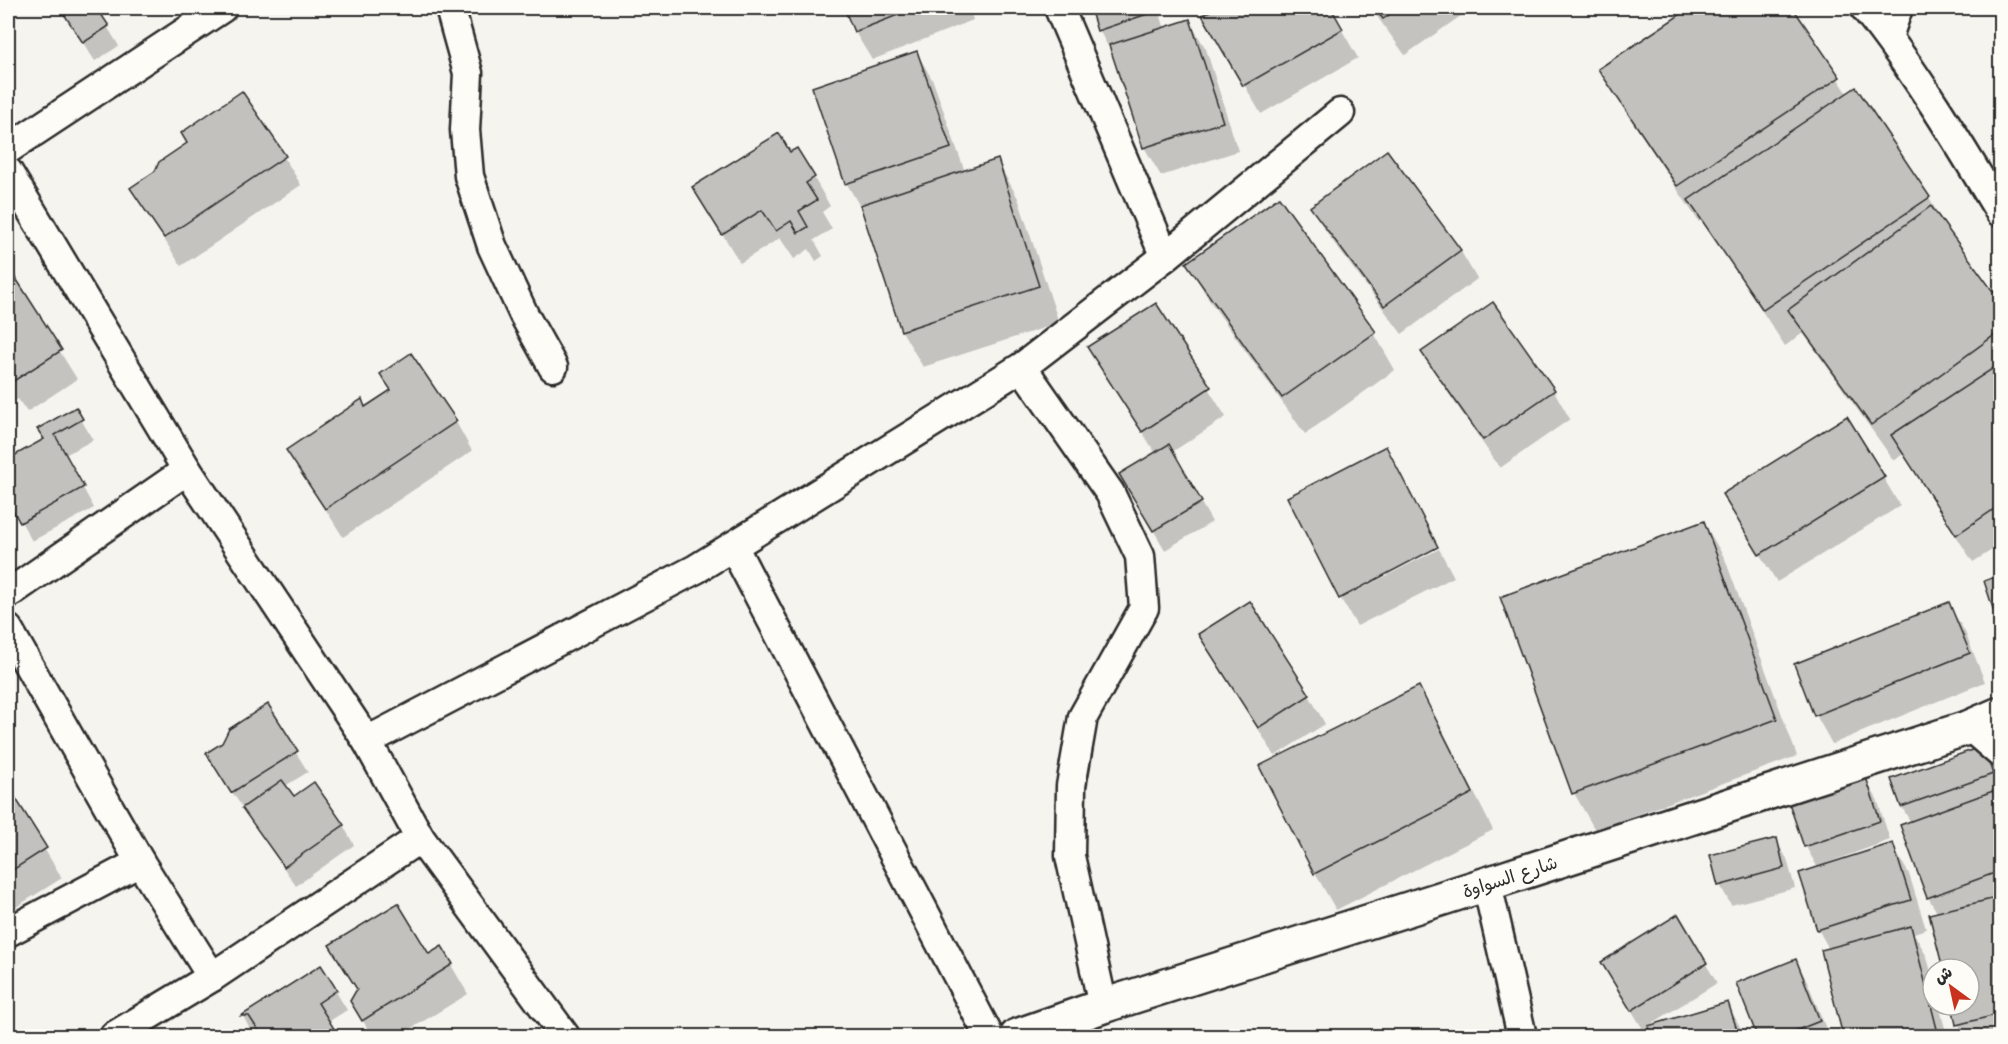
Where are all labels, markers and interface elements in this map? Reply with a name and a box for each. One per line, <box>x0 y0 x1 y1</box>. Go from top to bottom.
street label: شارع السواوة <box>1459 849 1561 904</box>
north arrow <box>1921 957 1981 1017</box>
text: ش <box>1929 960 1956 988</box>

